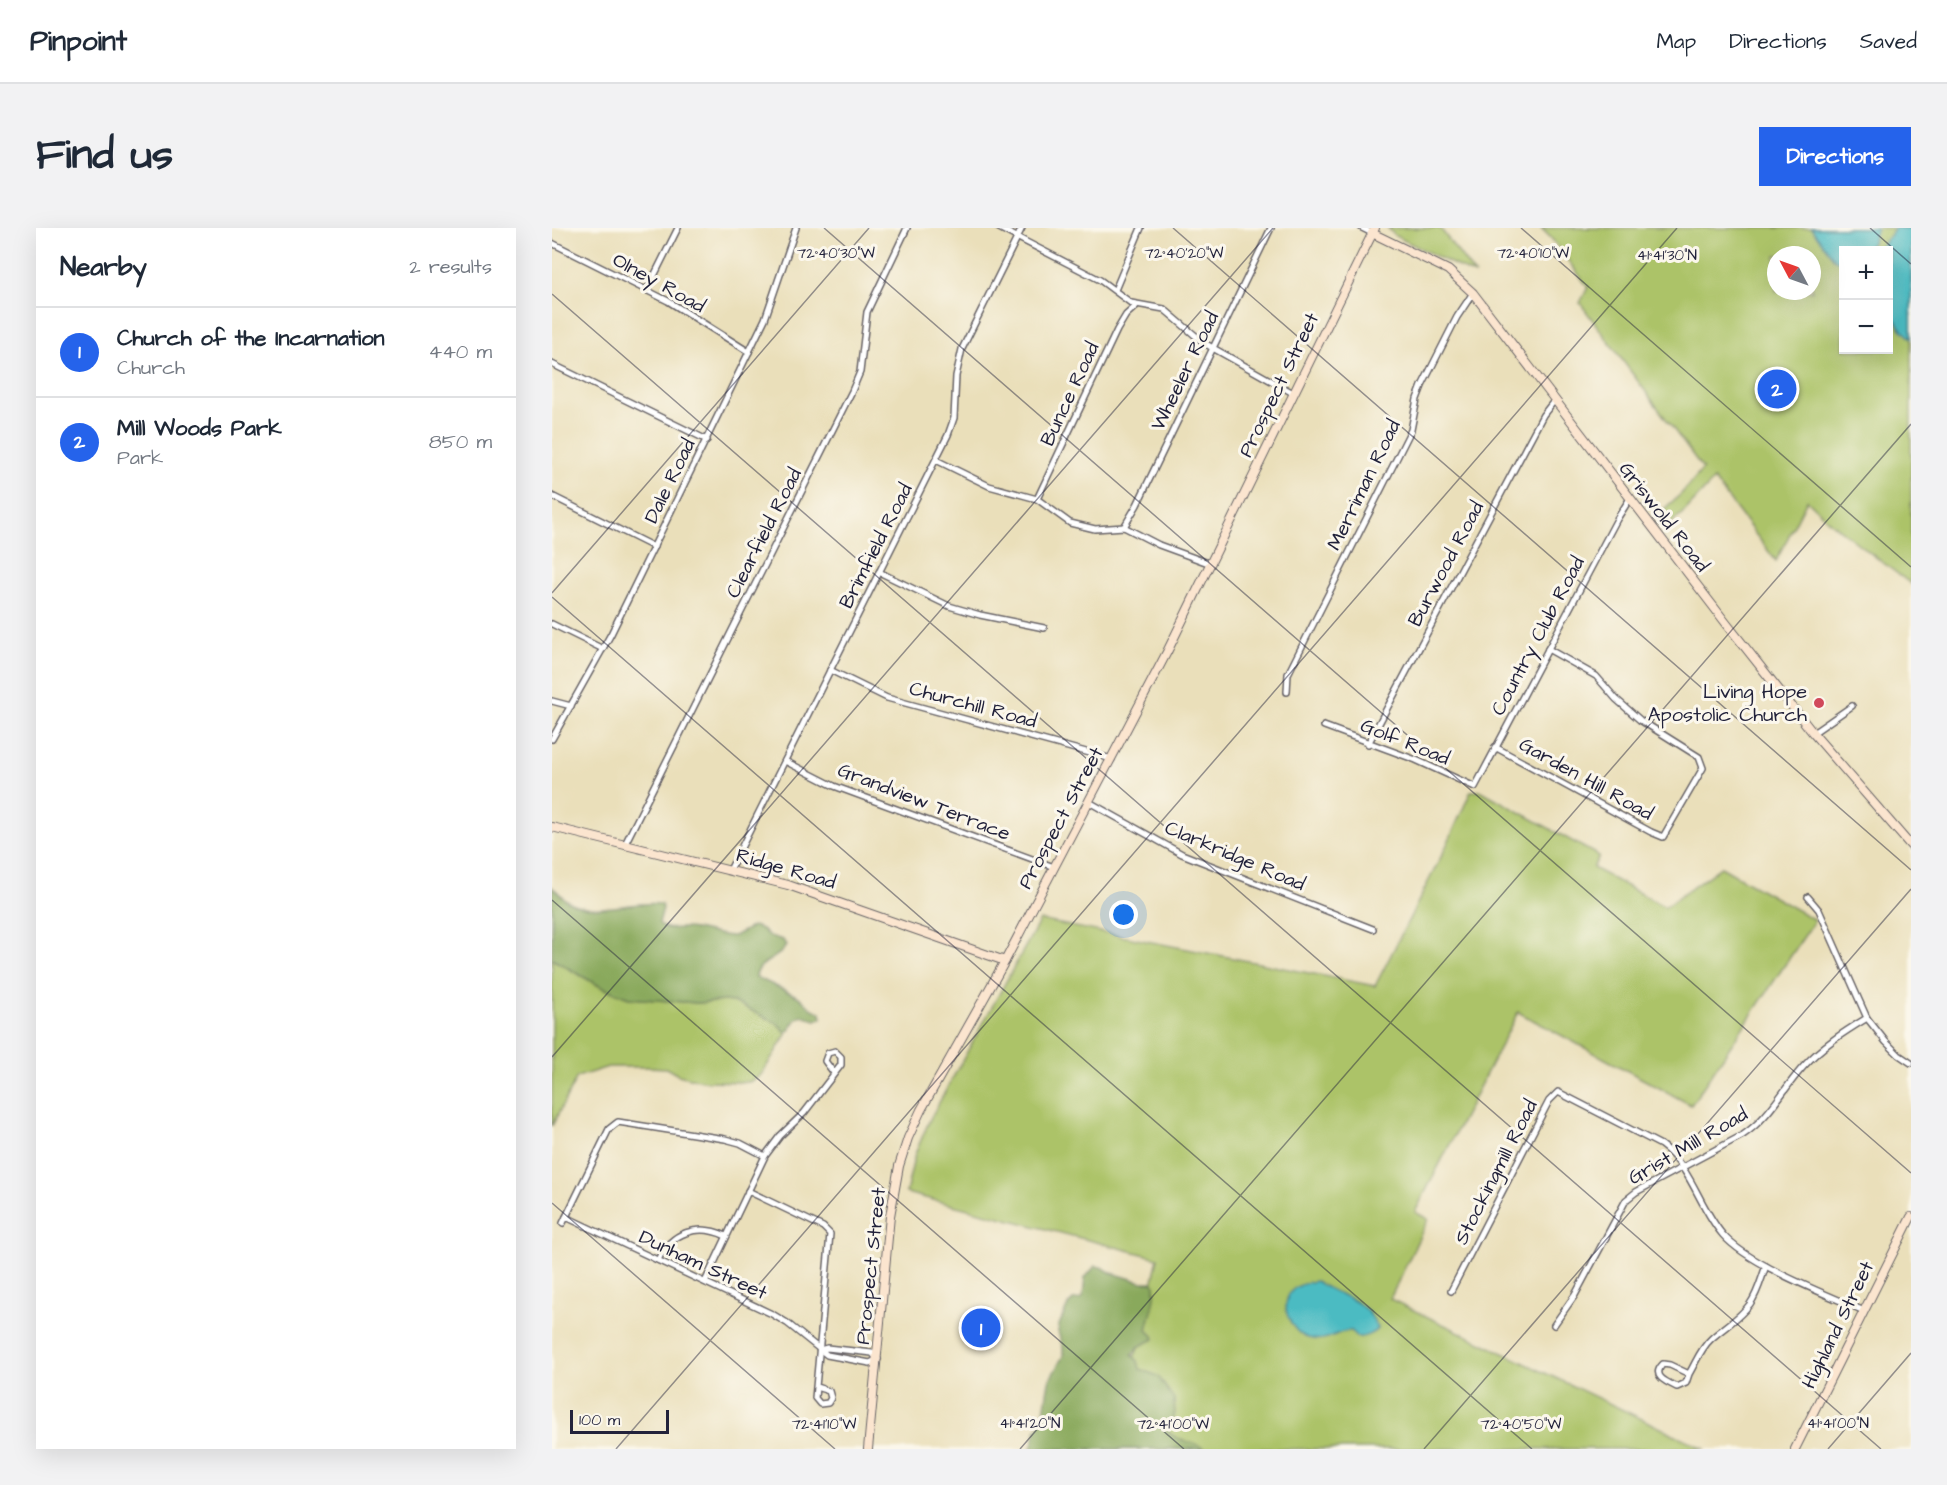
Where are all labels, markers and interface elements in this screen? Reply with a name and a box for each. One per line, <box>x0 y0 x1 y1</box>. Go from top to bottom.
text: Pinpoint <box>30 22 127 61</box>
text: Map <box>1656 27 1696 56</box>
text: Directions <box>1729 27 1827 56</box>
text: Saved <box>1860 27 1917 56</box>
text: Find us <box>36 127 173 185</box>
button: Directions <box>1759 127 1911 186</box>
text: 72°40'30"W <box>797 243 875 264</box>
text: 72°40'20"W <box>1145 243 1223 264</box>
text: 72°40'10"W <box>1497 243 1569 264</box>
text: 41°41'30"N <box>1637 245 1697 266</box>
street label: Olney Road <box>607 246 711 321</box>
north arrow <box>1767 246 1821 300</box>
map controls <box>1839 246 1893 354</box>
button: + <box>1839 246 1893 300</box>
text: Nearby <box>60 249 147 285</box>
text: 2 results <box>409 253 492 281</box>
button: − <box>1839 300 1893 354</box>
street label: Wheeler Road <box>1144 307 1226 435</box>
street label: Prospect Street <box>1232 308 1326 462</box>
text: Church of the Incarnation <box>117 323 385 354</box>
street label: Bunce Road <box>1034 337 1106 451</box>
text: 1 <box>78 338 81 366</box>
text: 440 m <box>429 338 492 366</box>
text: Church <box>117 354 185 382</box>
pin: 2 <box>1758 366 1796 412</box>
text: Mill Woods Park <box>117 413 282 444</box>
street label: Merriman Road <box>1320 415 1408 555</box>
text: 2 <box>74 428 85 456</box>
text: 850 m <box>429 428 492 456</box>
street label: Dale Road <box>637 434 703 528</box>
text: Park <box>117 444 163 472</box>
street label: Griswold Road <box>1612 456 1716 578</box>
street label: Clearfield Road <box>719 463 809 603</box>
street label: Brimfield Road <box>832 479 920 613</box>
street label: Burwood Road <box>1401 496 1491 632</box>
street label: Country Club Road <box>1484 552 1593 721</box>
street label: Churchill Road <box>906 675 1040 735</box>
place label: Living Hope Apostolic Church <box>1648 678 1807 729</box>
marker: Living Hope Apostolic Church <box>1812 696 1826 710</box>
street label: Golf Road <box>1356 711 1454 773</box>
street label: Garden Hill Road <box>1514 731 1658 827</box>
street label: Prospect Street <box>1012 742 1110 894</box>
street label: Grandview Terrace <box>834 756 1014 848</box>
street label: Clarkridge Road <box>1160 814 1310 899</box>
street label: Ridge Road <box>733 841 839 898</box>
your location <box>1109 900 1138 929</box>
street label: Stockingmill Road <box>1447 1095 1546 1250</box>
street label: Grist Mill Road <box>1623 1100 1753 1192</box>
street label: Prospect Street <box>849 1186 893 1346</box>
street label: Dunham Street <box>634 1223 772 1307</box>
street label: Highland Street <box>1795 1257 1882 1394</box>
pin: 1 <box>962 1306 1000 1350</box>
scale bar <box>570 1407 669 1434</box>
text: 100 m <box>579 1409 620 1431</box>
text: 41°41'20"N <box>1000 1413 1060 1434</box>
text: 41°41'00"N <box>1807 1413 1869 1434</box>
text: 72°41'10"W <box>792 1414 856 1435</box>
text: 72°41'00"W <box>1137 1414 1209 1435</box>
text: 72°40'50"W <box>1481 1414 1561 1435</box>

